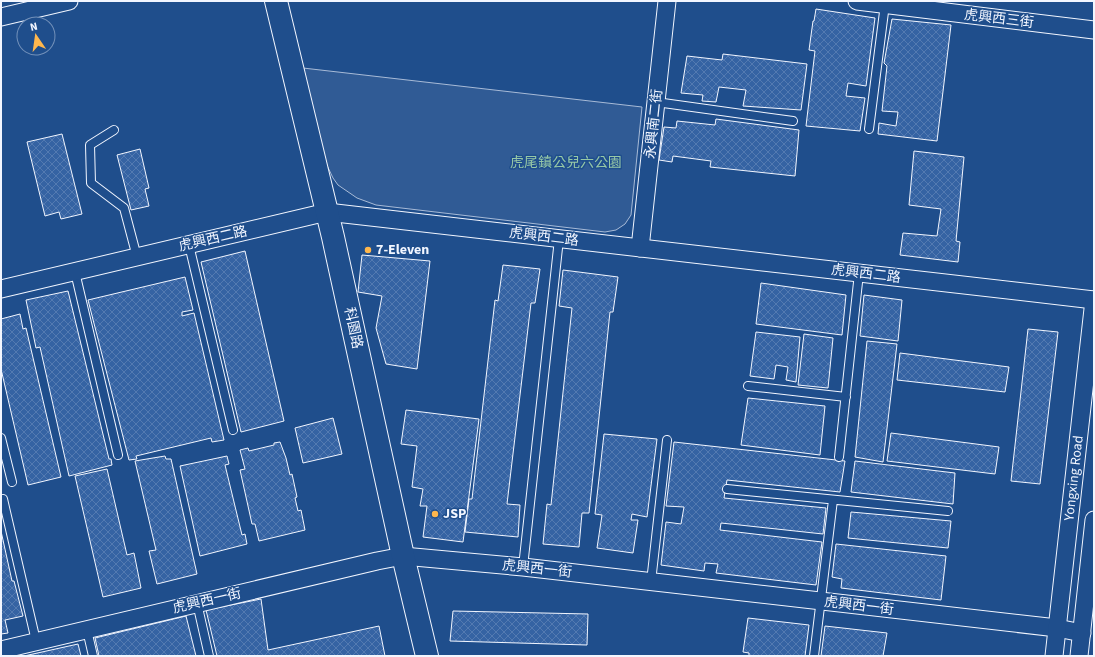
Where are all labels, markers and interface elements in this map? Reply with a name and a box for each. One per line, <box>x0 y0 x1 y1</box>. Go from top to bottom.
street label: 虎興西三街 <box>963 5 1035 33</box>
north arrow <box>16 16 56 56</box>
text: N <box>29 19 39 35</box>
street label: 永興南二街 <box>640 88 668 160</box>
park label: 虎尾鎮公兒六公園 <box>510 153 622 173</box>
street label: 虎興西二路 <box>177 221 249 257</box>
street label: 虎興西二路 <box>508 223 580 251</box>
place label: 7-Eleven <box>376 240 429 260</box>
marker: 7-Eleven <box>363 245 373 255</box>
street label: 虎興西二路 <box>830 260 902 288</box>
street label: 科園路 <box>339 305 367 351</box>
street label: Yongxing Road <box>1059 434 1089 523</box>
place label: JSP <box>443 504 466 524</box>
marker: JSP <box>430 509 440 519</box>
street label: 虎興西一街 <box>501 555 573 583</box>
street label: 虎興西一街 <box>171 583 243 619</box>
street label: 虎興西一街 <box>823 592 895 620</box>

